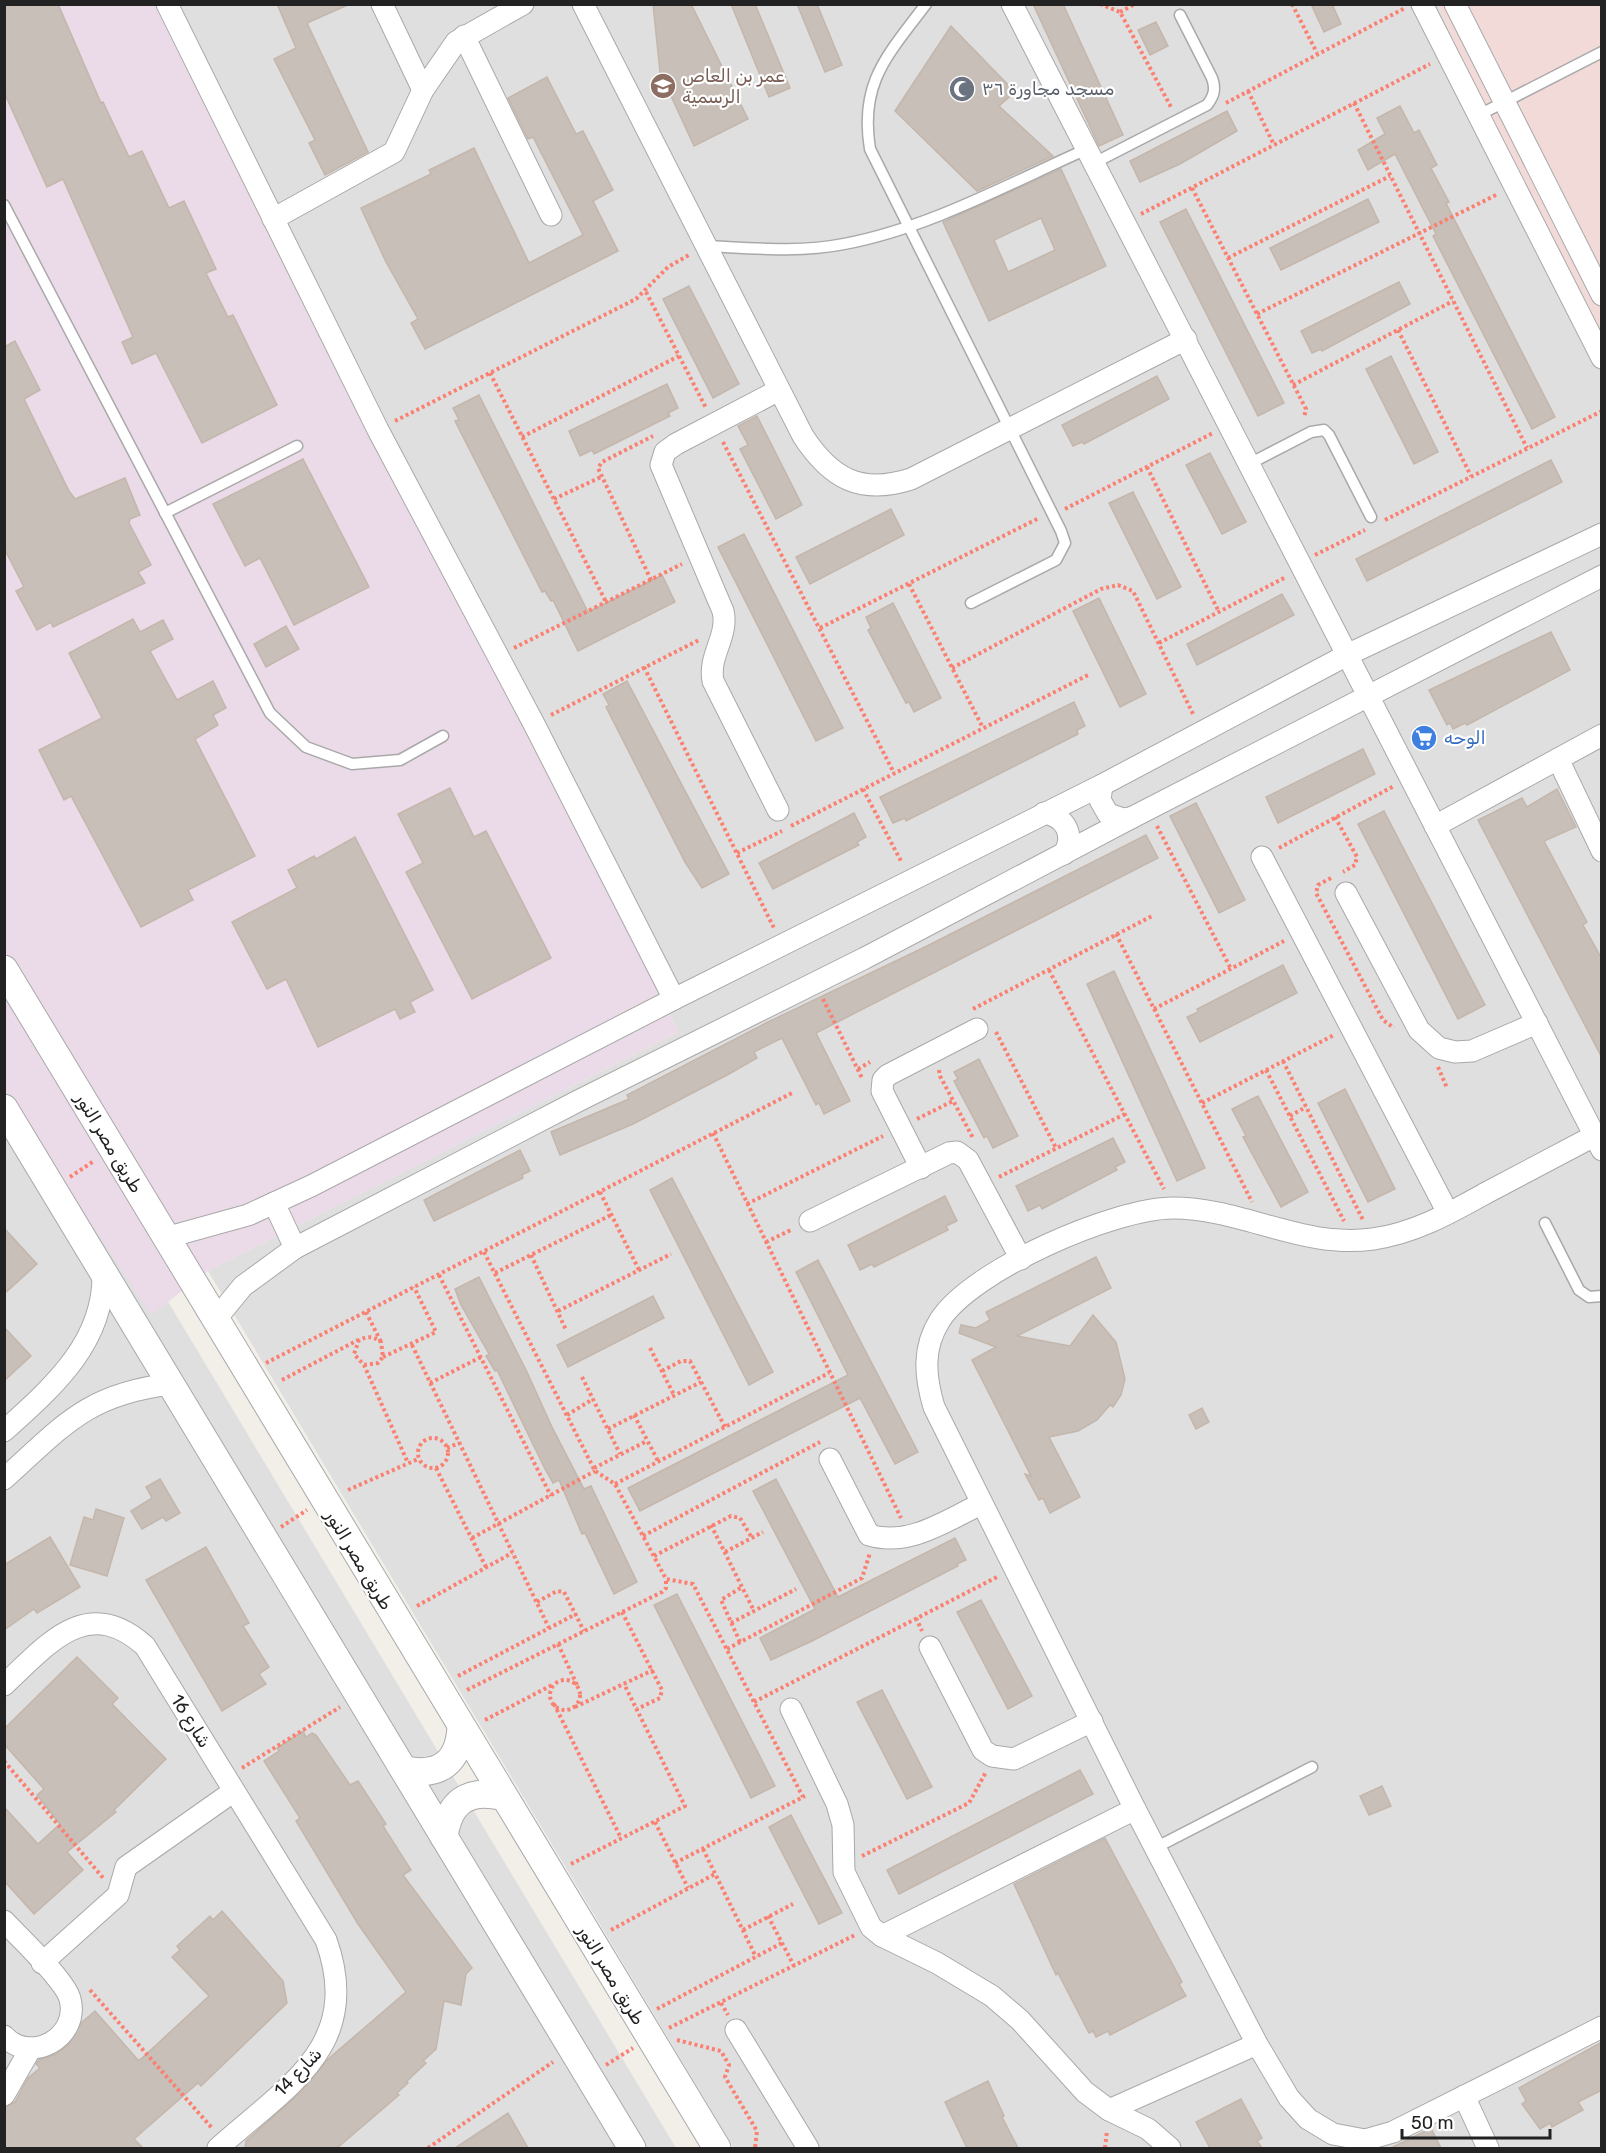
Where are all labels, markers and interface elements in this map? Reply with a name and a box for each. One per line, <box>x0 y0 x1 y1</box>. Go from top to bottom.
place label: عمر بن العاص الرسمية <box>682 65 785 108</box>
school or university icon: عمر بن العاص الرسمية <box>648 71 678 101</box>
mosque icon: مسجد مجاورة ٣٦ <box>947 74 977 104</box>
place label: مسجد مجاورة ٣٦ <box>982 78 1114 100</box>
supermarket icon: الوحه <box>1409 723 1439 753</box>
place label: الوحه <box>1444 727 1486 749</box>
street label: طريق مصر النور <box>70 1088 147 1197</box>
street label: طريق مصر النور <box>320 1505 397 1614</box>
street label: شارع 16 <box>165 1690 216 1752</box>
street label: طريق مصر النور <box>572 1920 649 2029</box>
street label: شارع 14 <box>270 2043 327 2102</box>
scale bar <box>1402 2102 1550 2140</box>
text: 50 m <box>1411 2112 1454 2134</box>

